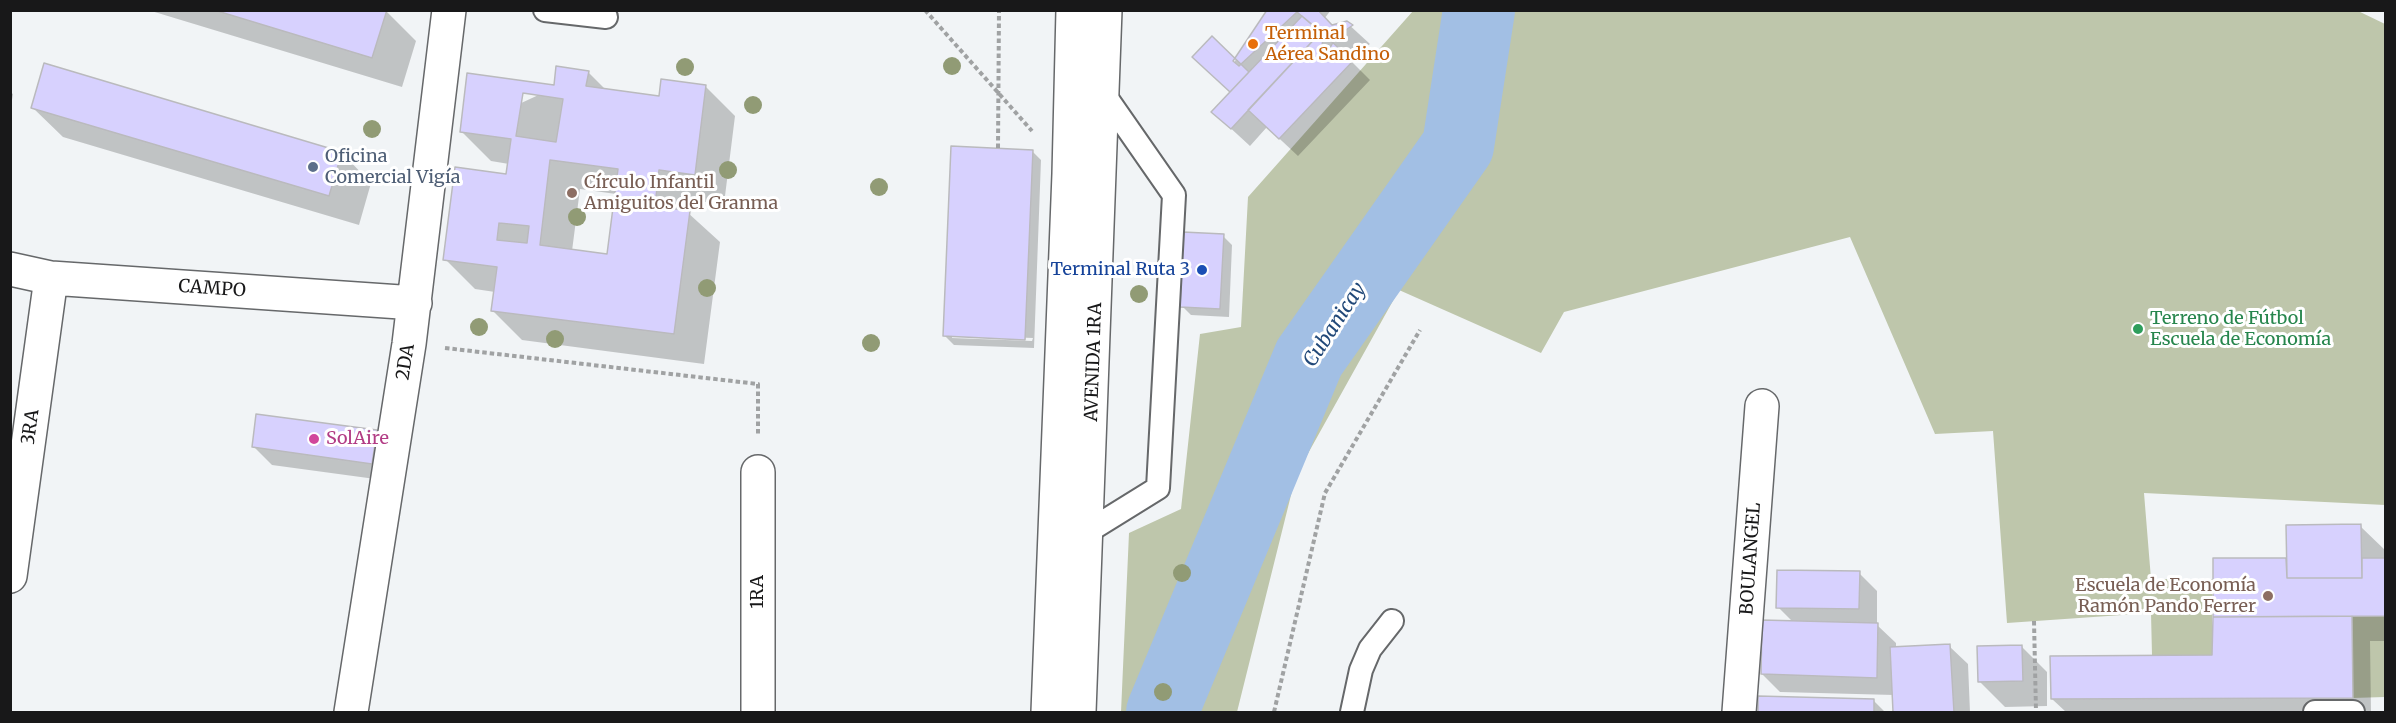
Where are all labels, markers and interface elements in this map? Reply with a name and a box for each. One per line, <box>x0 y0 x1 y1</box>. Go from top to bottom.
place label: Terminal Aérea Sandino <box>1265 23 1390 66</box>
marker: Terminal Aérea Sandino <box>1246 37 1260 51</box>
place label: Oficina Comercial Vigía <box>325 146 460 188</box>
marker: Oficina Comercial Vigía <box>306 160 320 174</box>
place label: Círculo Infantil Amiguitos del Granma <box>584 172 778 214</box>
marker: Círculo Infantil Amiguitos del Granma <box>565 186 579 200</box>
place label: Terminal Ruta 3 <box>1051 259 1190 281</box>
marker: Terminal Ruta 3 <box>1195 263 1209 277</box>
street label: CAMPO <box>177 276 247 302</box>
water label: Cubanicay <box>1299 278 1371 372</box>
street label: AVENIDA 1RA <box>1081 302 1107 422</box>
place label: Terreno de Fútbol Escuela de Economía <box>2150 308 2331 350</box>
marker: Terreno de Fútbol Escuela de Economía <box>2131 322 2145 336</box>
street label: 2DA <box>393 342 419 382</box>
street label: 3RA <box>18 408 44 446</box>
place label: SolAire <box>326 428 389 450</box>
marker: SolAire <box>307 432 321 446</box>
street label: BOULANGEL <box>1736 502 1766 616</box>
street label: 1RA <box>747 575 769 609</box>
place label: Escuela de Economía Ramón Pando Ferrer <box>2075 575 2256 618</box>
marker: Escuela de Economía Ramón Pando Ferrer <box>2261 589 2275 603</box>

